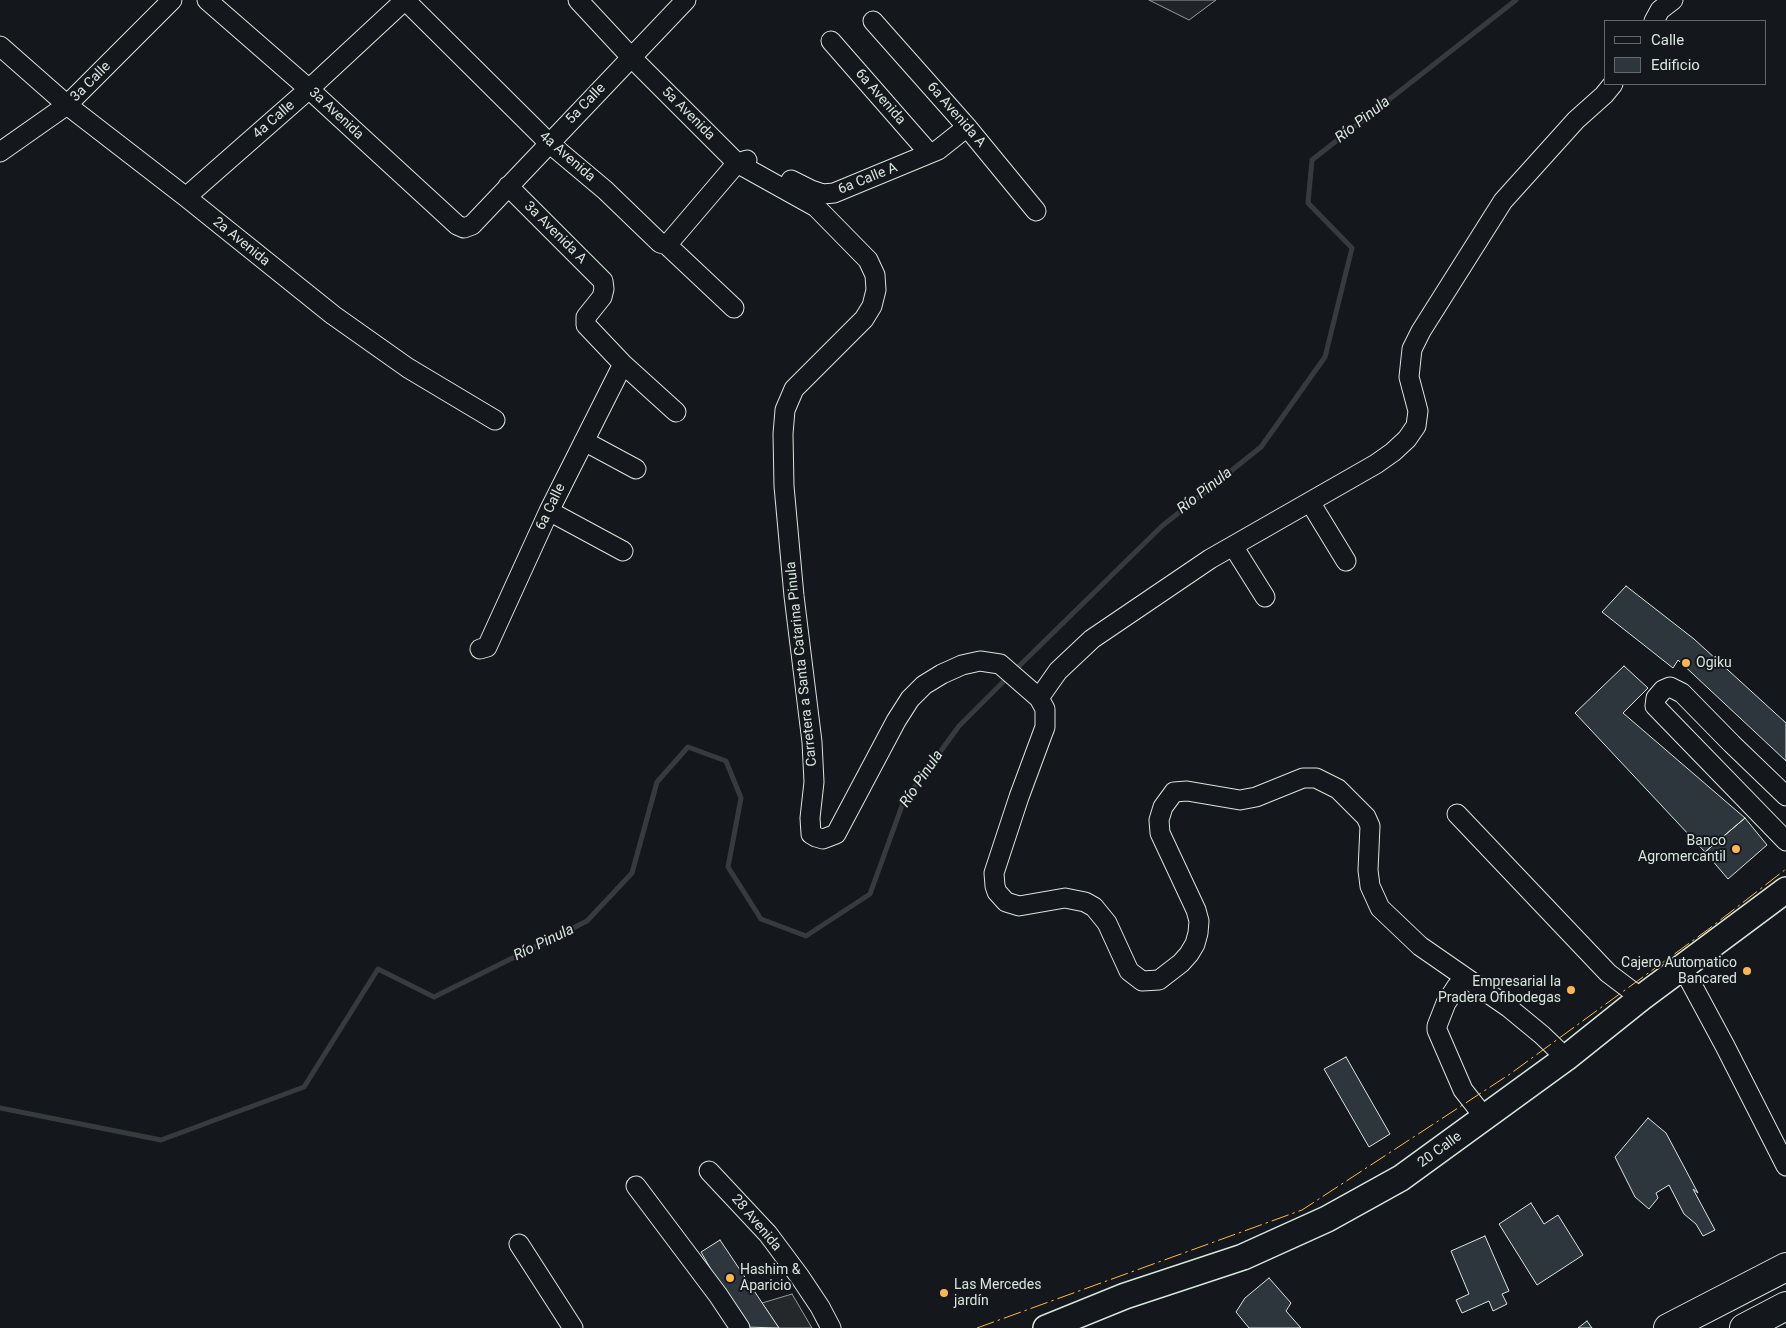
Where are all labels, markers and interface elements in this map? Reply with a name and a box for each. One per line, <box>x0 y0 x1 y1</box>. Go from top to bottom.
legend <box>1604 20 1766 85</box>
text: Calle <box>1651 31 1684 49</box>
text: Edificio <box>1651 56 1700 74</box>
street label: 3a Calle <box>67 58 115 106</box>
street label: 6a Avenida <box>851 66 909 128</box>
street label: 6a Avenida A <box>923 79 989 151</box>
street label: 5a Calle <box>563 80 609 128</box>
street label: 3a Avenida <box>305 84 367 144</box>
street label: 5a Avenida <box>658 84 718 144</box>
water label: Río Pinula <box>1332 93 1394 147</box>
street label: 4a Calle <box>250 97 298 143</box>
street label: 4a Avenida <box>536 128 598 186</box>
street label: 6a Calle A <box>836 160 900 198</box>
street label: 3a Avenida A <box>520 198 590 268</box>
street label: 2a Avenida <box>209 214 273 270</box>
water label: Río Pinula <box>1174 464 1236 518</box>
street label: 6a Calle <box>533 481 569 533</box>
street label: Carretera a Santa Catarina Pinula <box>783 561 821 767</box>
place label: Ogiku <box>1696 655 1732 671</box>
marker: Ogiku <box>1680 657 1692 669</box>
water label: Río Pinula <box>896 747 948 811</box>
place label: Banco Agromercantil <box>1638 833 1726 866</box>
marker: Banco Agromercantil <box>1730 843 1742 855</box>
water label: Río Pinula <box>511 921 577 965</box>
place label: Cajero Automatico Bancared <box>1621 955 1737 988</box>
marker: Cajero Automatico Bancared <box>1741 965 1753 977</box>
place label: Empresarial la Pradera Ofibodegas <box>1438 974 1561 1006</box>
marker: Empresarial la Pradera Ofibodegas <box>1565 984 1577 996</box>
street label: 20 Calle <box>1415 1128 1465 1172</box>
street label: 28 Avenida <box>727 1191 785 1255</box>
place label: Hashim & Aparicio <box>740 1262 800 1294</box>
marker: Hashim & Aparicio <box>724 1272 736 1284</box>
place label: Las Mercedes jardín <box>954 1277 1041 1310</box>
marker: Las Mercedes jardín <box>938 1287 950 1299</box>

